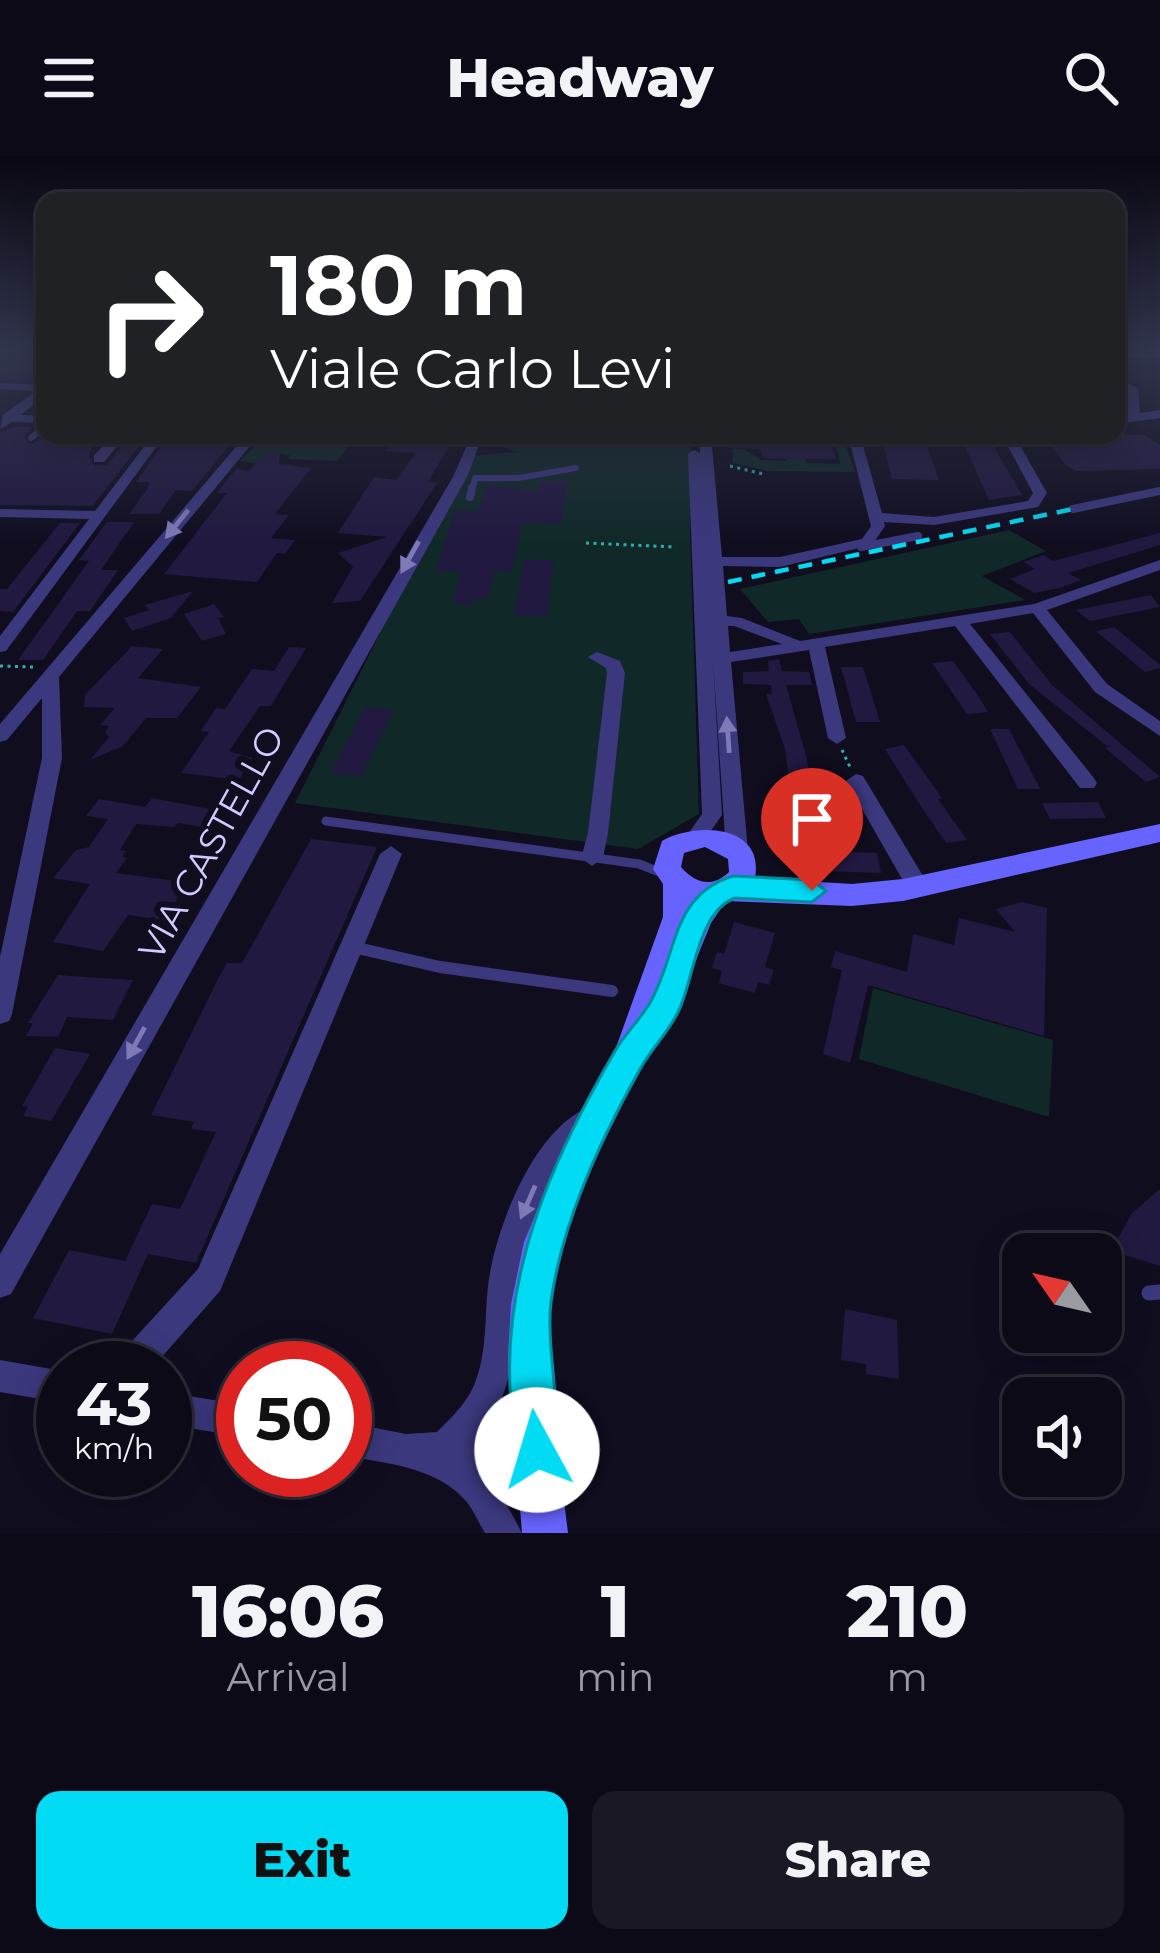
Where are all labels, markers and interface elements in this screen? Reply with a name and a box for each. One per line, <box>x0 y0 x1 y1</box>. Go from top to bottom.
icon: menu <box>36 45 102 111</box>
text: Headway <box>447 45 714 111</box>
icon: search <box>1058 45 1124 111</box>
text: 180 m <box>270 234 527 336</box>
icon: right <box>72 240 228 396</box>
text: Viale Carlo Levi <box>270 336 675 402</box>
one-way arrow <box>164 508 190 539</box>
one-way arrow <box>401 540 422 574</box>
one-way arrow <box>718 715 737 753</box>
street label: VIA CASTELLO <box>129 719 293 967</box>
pin <box>761 768 863 891</box>
icon: arrive <box>779 786 845 852</box>
one-way arrow <box>126 1026 147 1060</box>
one-way arrow <box>518 1184 538 1219</box>
north arrow <box>1002 1233 1122 1353</box>
map controls <box>1002 1233 1122 1497</box>
speed limit sign: 50 <box>216 1341 372 1497</box>
text: 43 <box>76 1367 152 1440</box>
button: sound <box>1002 1377 1122 1497</box>
position arrow <box>474 1387 600 1513</box>
text: km/h <box>74 1430 154 1467</box>
text: 16:06 <box>192 1567 384 1655</box>
text: 1 <box>601 1567 630 1655</box>
text: 210 <box>846 1567 968 1655</box>
text: Arrival <box>227 1653 350 1701</box>
text: min <box>576 1653 654 1701</box>
text: m <box>887 1653 928 1701</box>
button: Exit <box>36 1791 568 1929</box>
button: Share <box>592 1791 1124 1929</box>

